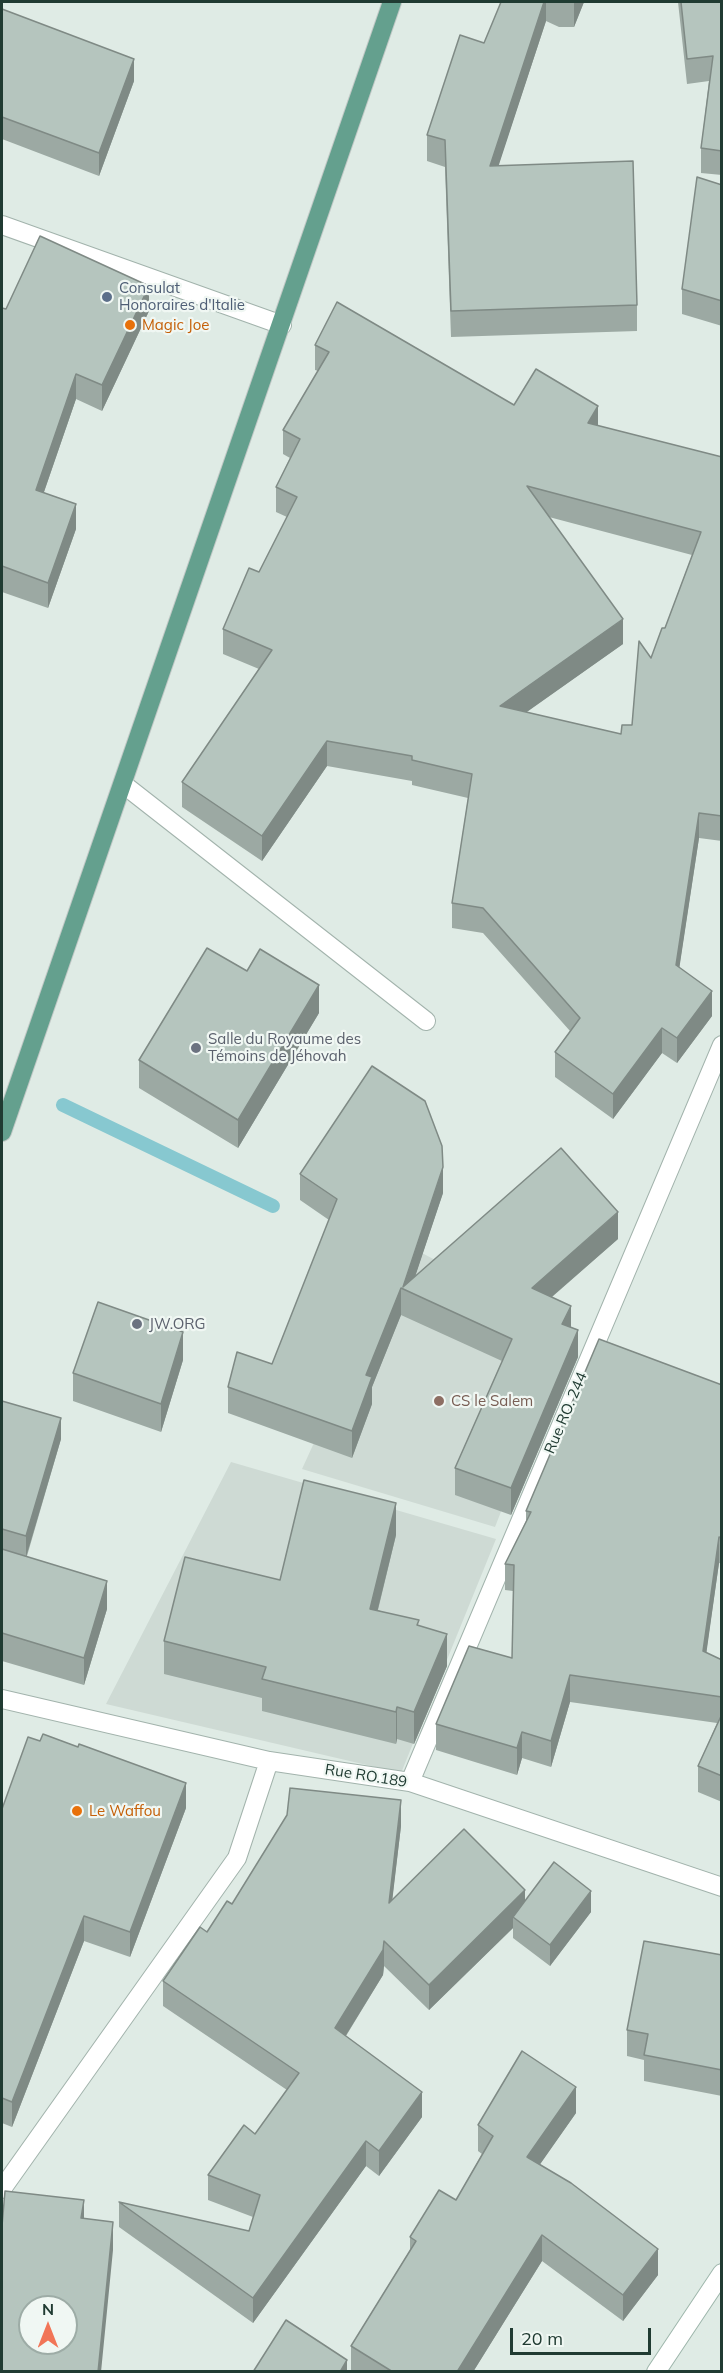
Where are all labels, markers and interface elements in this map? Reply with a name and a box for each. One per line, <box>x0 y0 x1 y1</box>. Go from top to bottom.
place label: Consulat Honoraires d'Italie <box>119 279 245 314</box>
marker: Consulat Honoraires d'Italie <box>100 290 114 304</box>
place label: Magic Joe <box>142 316 209 334</box>
marker: Magic Joe <box>123 318 137 332</box>
place label: Salle du Royaume des Témoins de Jéhovah <box>208 1030 361 1065</box>
marker: Salle du Royaume des Témoins de Jéhovah <box>189 1041 203 1055</box>
place label: JW.ORG <box>149 1315 206 1333</box>
marker: JW.ORG <box>130 1317 144 1331</box>
street label: Rue RO. 244 <box>541 1370 591 1456</box>
place label: CS le Salem <box>451 1392 533 1410</box>
marker: CS le Salem <box>432 1394 446 1408</box>
street label: Rue RO.189 <box>324 1761 408 1791</box>
place label: Le Waffou <box>89 1802 161 1820</box>
marker: Le Waffou <box>70 1804 84 1818</box>
north arrow <box>18 2295 78 2355</box>
text: N <box>42 2299 54 2319</box>
scale bar <box>513 2316 654 2354</box>
text: 20 m <box>521 2327 563 2350</box>

